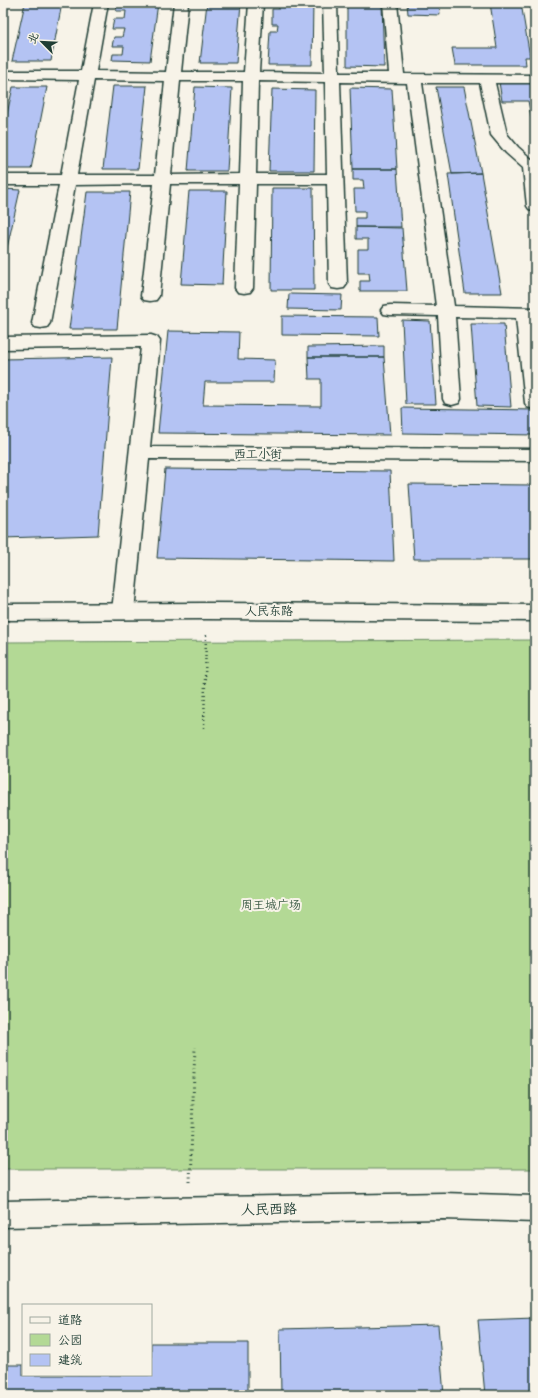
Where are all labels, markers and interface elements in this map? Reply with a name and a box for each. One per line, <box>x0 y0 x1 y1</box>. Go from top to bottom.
north arrow <box>22 22 62 62</box>
text: 北 <box>23 30 41 46</box>
street label: 西工小街 <box>234 445 282 461</box>
street label: 人民东路 <box>245 602 293 618</box>
park label: 周王城广场 <box>241 896 301 912</box>
street label: 人民西路 <box>241 1199 297 1218</box>
legend <box>22 1304 152 1376</box>
text: 道路 <box>58 1311 82 1327</box>
text: 公园 <box>58 1331 82 1347</box>
text: 建筑 <box>58 1351 82 1367</box>

